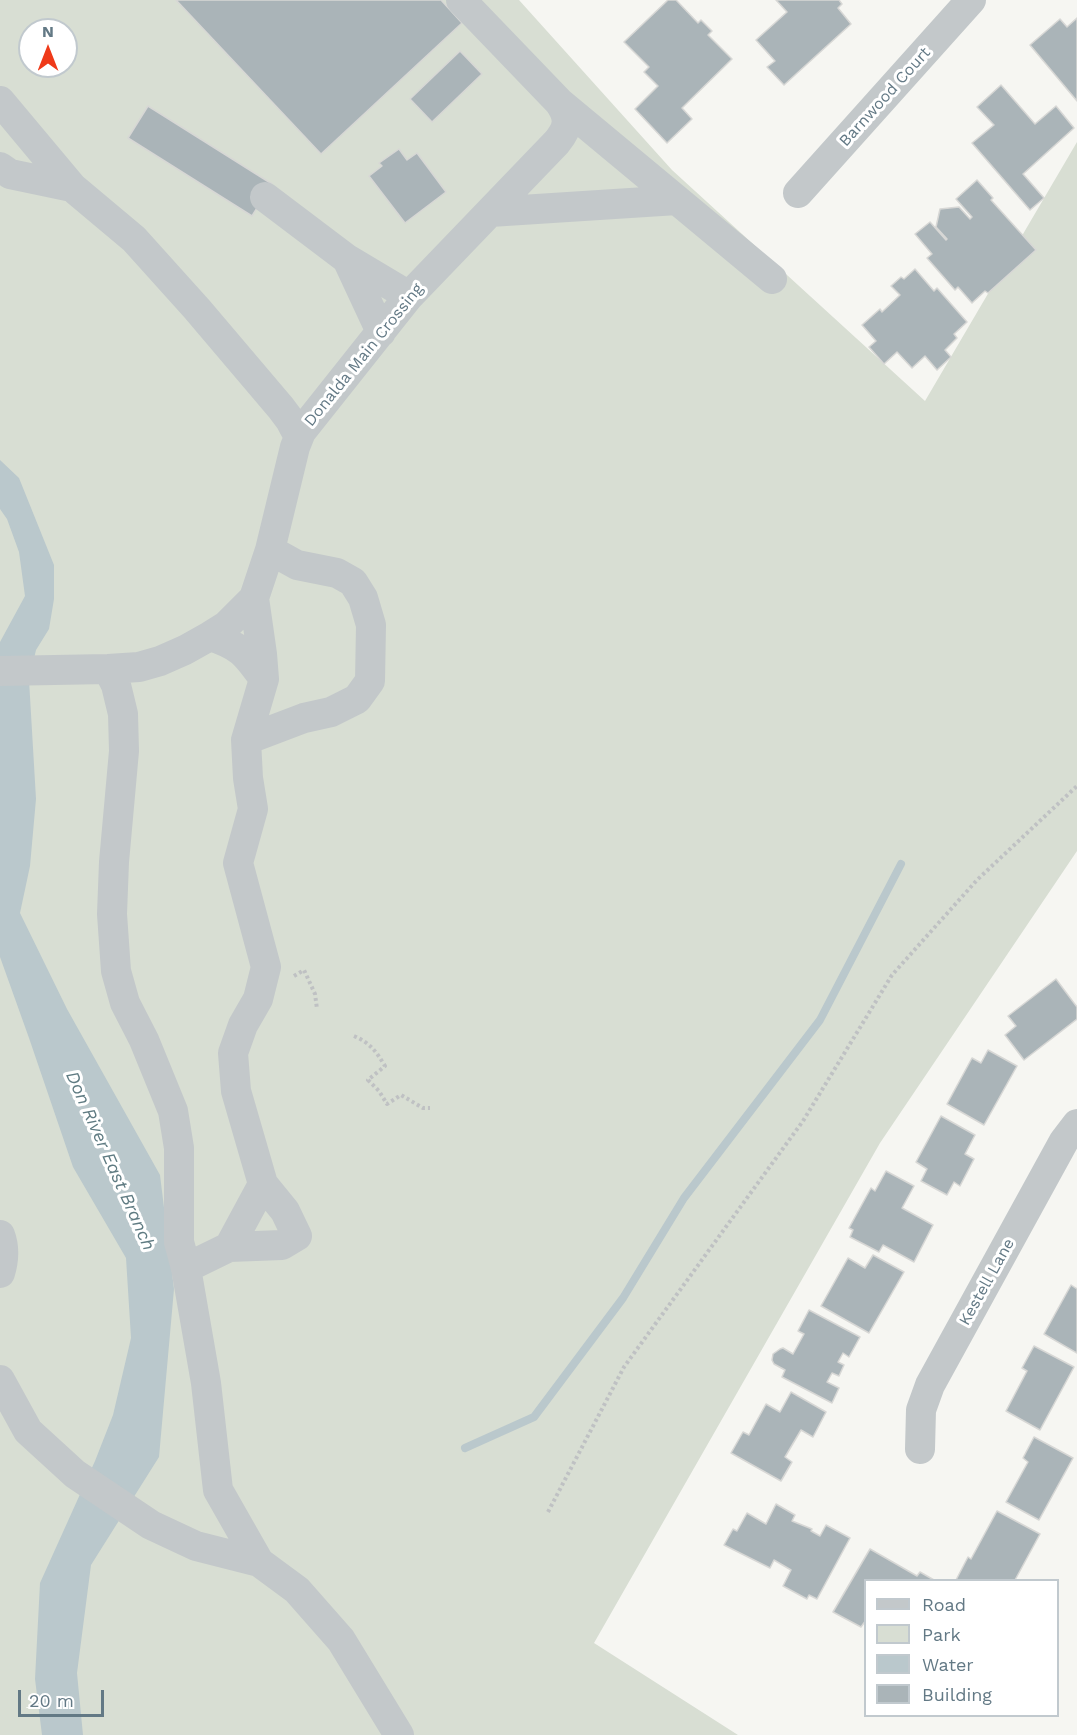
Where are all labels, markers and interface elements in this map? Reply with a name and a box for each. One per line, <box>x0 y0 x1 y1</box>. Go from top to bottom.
north arrow <box>18 18 78 78</box>
text: N <box>42 22 54 41</box>
street label: Barnwood Court <box>835 43 935 151</box>
street label: Donalda Main Crossing <box>300 280 428 430</box>
water label: Don River East Branch <box>61 1068 159 1254</box>
street label: Kestell Lane <box>955 1235 1019 1329</box>
legend <box>864 1579 1059 1717</box>
text: Road <box>922 1594 966 1615</box>
text: Park <box>922 1624 961 1645</box>
text: Water <box>922 1654 974 1675</box>
scale bar <box>21 1678 106 1716</box>
text: Building <box>922 1684 992 1705</box>
text: 20 m <box>29 1690 74 1711</box>

